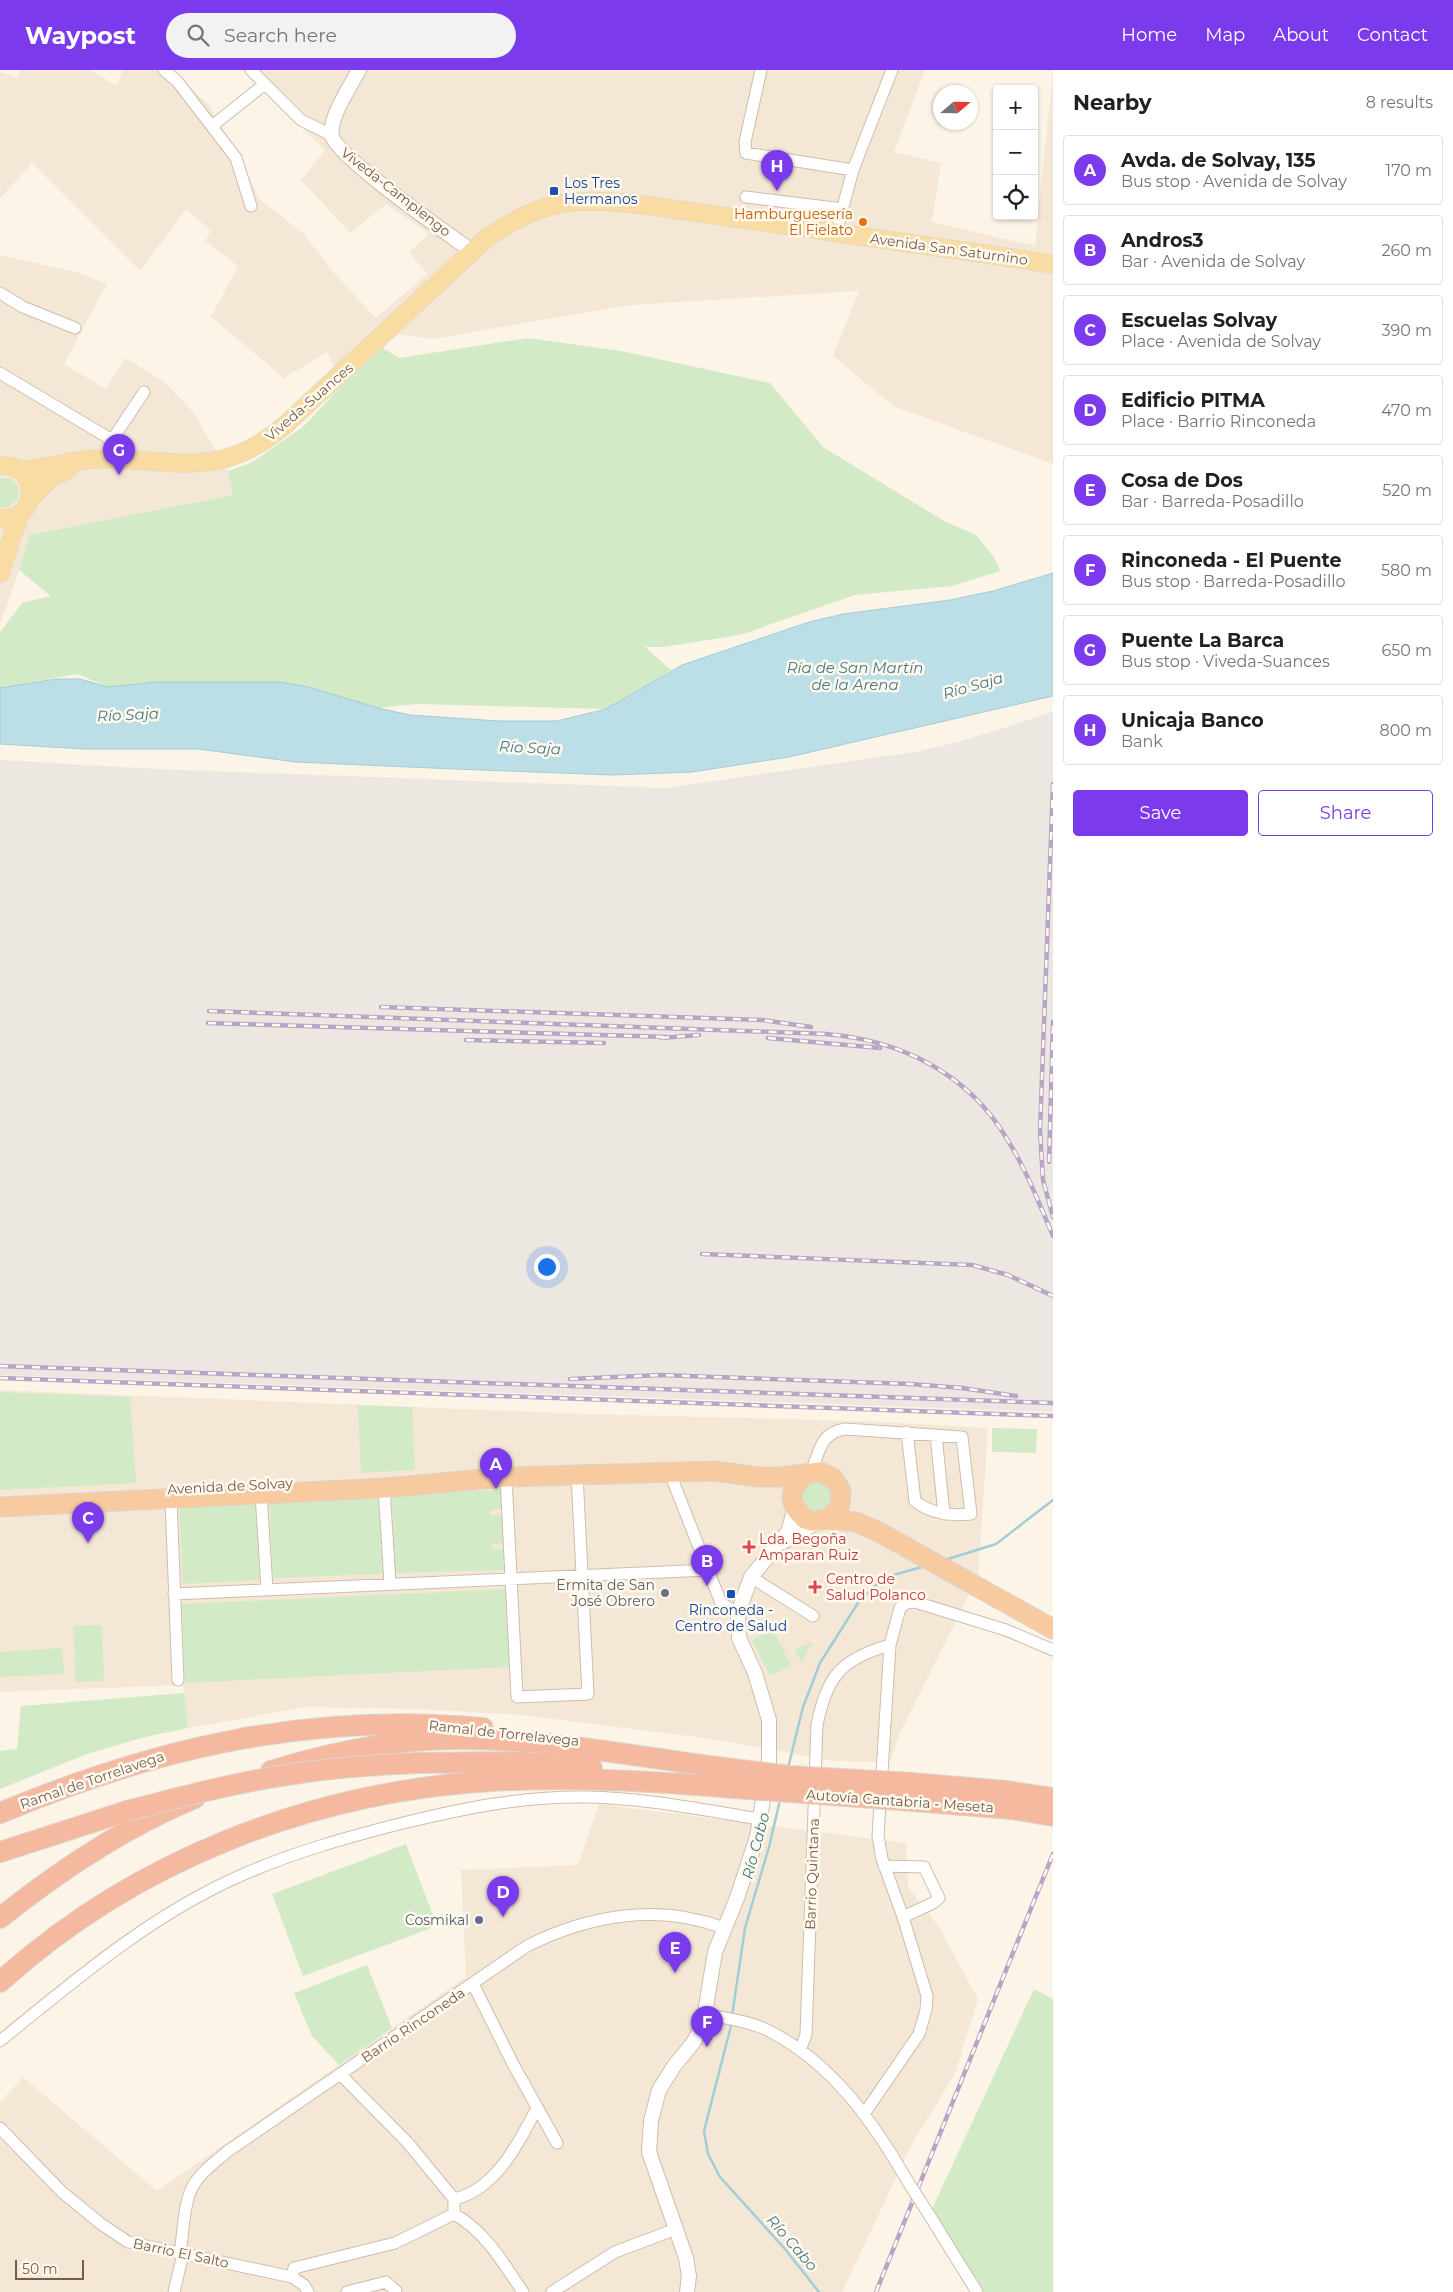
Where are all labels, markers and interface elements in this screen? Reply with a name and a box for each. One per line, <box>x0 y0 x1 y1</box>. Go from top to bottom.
search box <box>166 13 516 58</box>
text: Waypost <box>25 21 136 50</box>
icon: search <box>184 21 212 49</box>
text: Search here <box>224 24 337 47</box>
text: Home <box>1121 24 1177 46</box>
text: Map <box>1205 24 1245 46</box>
text: About <box>1273 24 1329 46</box>
text: Contact <box>1357 24 1428 46</box>
north arrow <box>933 85 978 130</box>
map controls <box>993 85 1038 220</box>
button: + <box>993 85 1038 130</box>
text: Nearby <box>1073 90 1152 115</box>
text: 8 results <box>1366 93 1433 112</box>
button: − <box>993 130 1038 175</box>
street label: Viveda-Camplengo <box>337 143 455 241</box>
text: Avda. de Solvay, 135 <box>1121 149 1316 172</box>
pin: H <box>761 150 793 191</box>
text: A <box>1084 161 1096 180</box>
text: 170 m <box>1385 161 1432 180</box>
text: Bus stop · Avenida de Solvay <box>1121 172 1347 191</box>
place label: Los Tres Hermanos <box>564 174 638 208</box>
button: locate <box>993 175 1038 220</box>
marker: Los Tres Hermanos <box>548 185 560 197</box>
place label: Hamburguesería El Fielato <box>734 205 853 239</box>
marker: Hamburguesería El Fielato <box>857 216 869 228</box>
street label: Avenida San Saturnino <box>869 229 1029 269</box>
text: Andros3 <box>1121 229 1204 252</box>
text: B <box>1084 241 1096 260</box>
text: 260 m <box>1381 241 1432 260</box>
text: Bar · Avenida de Solvay <box>1121 252 1305 271</box>
text: Escuelas Solvay <box>1121 309 1277 332</box>
text: C <box>1084 321 1096 340</box>
text: 390 m <box>1381 321 1432 340</box>
text: Place · Avenida de Solvay <box>1121 332 1321 351</box>
street label: Viveda-Suances <box>261 359 357 445</box>
text: Edificio PITMA <box>1121 389 1265 412</box>
text: D <box>1083 401 1097 420</box>
text: 470 m <box>1381 401 1432 420</box>
text: Place · Barrio Rinconeda <box>1121 412 1316 431</box>
pin: G <box>103 434 135 475</box>
text: Cosa de Dos <box>1121 469 1243 492</box>
text: E <box>1085 481 1095 500</box>
text: 520 m <box>1382 481 1432 500</box>
text: Bar · Barreda-Posadillo <box>1121 492 1304 511</box>
text: Rinconeda - El Puente <box>1121 549 1341 572</box>
text: F <box>1085 561 1095 580</box>
text: 580 m <box>1381 561 1432 580</box>
text: Bus stop · Barreda-Posadillo <box>1121 572 1346 591</box>
text: Puente La Barca <box>1121 629 1284 652</box>
text: G <box>1084 641 1096 660</box>
text: 650 m <box>1381 641 1432 660</box>
text: Bus stop · Viveda-Suances <box>1121 652 1330 671</box>
water label: Ría de San Martín de la Arena <box>787 658 923 694</box>
water label: Río Saja <box>940 668 1005 703</box>
water label: Río Saja <box>97 703 159 726</box>
text: Unicaja Banco <box>1121 709 1264 732</box>
text: H <box>1084 721 1096 740</box>
text: 800 m <box>1379 721 1432 740</box>
text: Bank <box>1121 732 1163 751</box>
water label: Río Saja <box>499 736 561 759</box>
button: Save <box>1073 790 1248 836</box>
button: Share <box>1258 790 1433 836</box>
your location <box>534 1254 560 1280</box>
pin: A <box>480 1448 512 1489</box>
street label: Avenida de Solvay <box>167 1474 294 1498</box>
pin: C <box>72 1502 104 1543</box>
place label: Lda. Begoña Amparan Ruiz <box>759 1530 858 1564</box>
marker: Lda. Begoña Amparan Ruiz <box>743 1541 755 1553</box>
pin: B <box>691 1545 723 1586</box>
place label: Centro de Salud Polanco <box>826 1570 926 1604</box>
place label: Ermita de San José Obrero <box>556 1576 655 1610</box>
marker: Centro de Salud Polanco <box>808 1580 822 1594</box>
marker: Ermita de San José Obrero <box>659 1587 671 1599</box>
marker: Rinconeda - Centro de Salud <box>725 1588 737 1600</box>
place label: Rinconeda - Centro de Salud <box>675 1601 787 1635</box>
street label: Ramal de Torrelavega <box>428 1716 580 1750</box>
street label: Ramal de Torrelavega <box>17 1747 167 1813</box>
street label: Autovía Cantabria - Meseta <box>805 1785 995 1817</box>
water label: Río Cabo <box>737 1810 774 1881</box>
street label: Barrio Quintana <box>801 1818 823 1930</box>
pin: D <box>487 1876 519 1917</box>
place label: Cosmikal <box>405 1911 469 1929</box>
marker: Cosmikal <box>473 1914 485 1926</box>
pin: E <box>659 1932 691 1973</box>
street label: Barrio Rinconeda <box>358 1984 468 2066</box>
pin: F <box>691 2006 723 2047</box>
water label: Río Cabo <box>763 2211 822 2275</box>
street label: Barrio El Salto <box>131 2234 231 2272</box>
scale bar <box>15 2257 84 2280</box>
text: 50 m <box>22 2260 58 2278</box>

